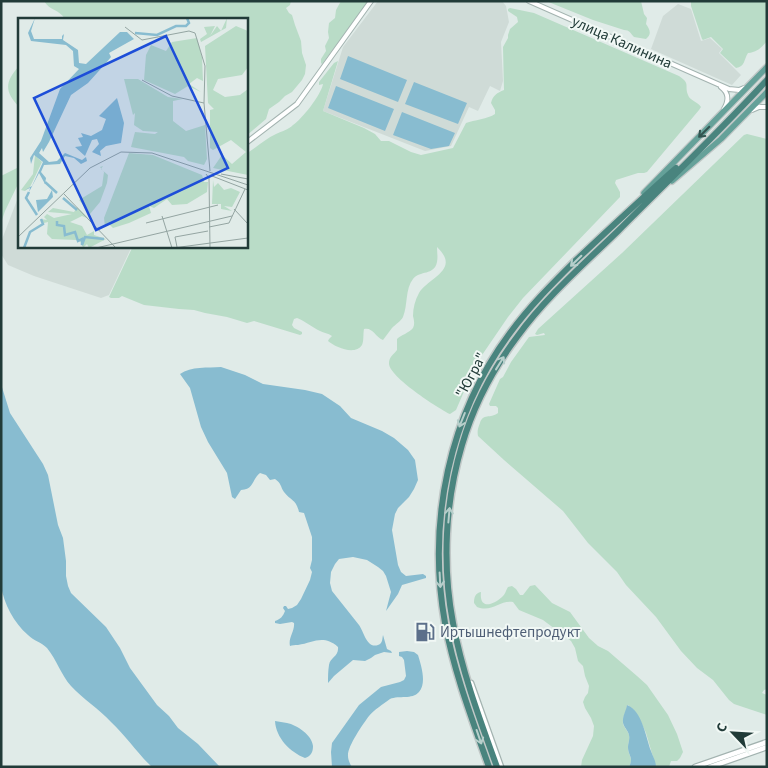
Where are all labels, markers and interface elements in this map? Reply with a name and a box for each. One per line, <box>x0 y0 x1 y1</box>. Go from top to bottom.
street label: улица Калинина <box>568 11 675 74</box>
inset map <box>18 18 248 248</box>
one-way arrow <box>698 125 710 138</box>
one-way arrow <box>569 255 582 267</box>
street label: "Югра" <box>451 349 492 401</box>
one-way arrow <box>495 356 505 370</box>
one-way arrow <box>457 412 466 428</box>
one-way arrow <box>444 508 454 524</box>
one-way arrow <box>435 572 444 588</box>
fuel station icon: Иртышнефтепродукт <box>414 621 436 643</box>
place label: Иртышнефтепродукт <box>440 622 581 643</box>
north arrow <box>708 708 758 758</box>
text: С <box>711 720 733 736</box>
one-way arrow <box>474 729 484 745</box>

